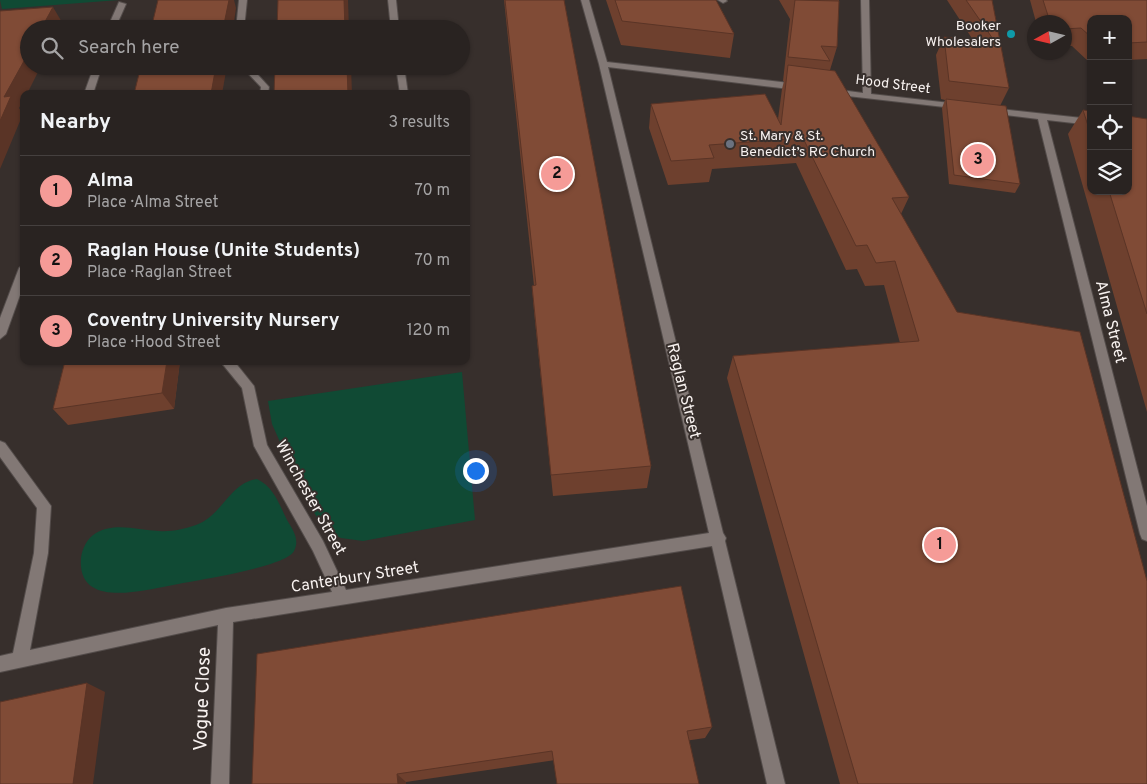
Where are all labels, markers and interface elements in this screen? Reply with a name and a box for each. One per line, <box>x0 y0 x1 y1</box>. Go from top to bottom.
north arrow <box>1027 15 1072 60</box>
map controls <box>1087 15 1132 195</box>
button: + <box>1087 15 1132 60</box>
place label: Booker Wholesalers <box>925 18 1002 51</box>
search box <box>20 20 470 75</box>
marker: Booker Wholesalers <box>1005 28 1017 40</box>
icon: search <box>38 34 66 62</box>
text: Search here <box>78 36 180 60</box>
button: − <box>1087 60 1132 105</box>
street label: Hood Street <box>854 72 932 98</box>
button: locate <box>1087 105 1132 150</box>
text: Nearby <box>40 109 111 136</box>
text: 3 results <box>388 113 450 133</box>
place label: St. Mary & St. Benedict’s RC Church <box>740 128 875 161</box>
marker: St. Mary & St. Benedict’s RC Church <box>724 138 736 150</box>
pin: 3 <box>962 141 994 179</box>
button: layers <box>1087 150 1132 195</box>
pin: 2 <box>541 155 573 193</box>
text: Alma <box>87 169 133 193</box>
text: 1 <box>53 181 59 201</box>
text: 70 m <box>415 181 450 201</box>
text: Place · Alma Street <box>87 193 218 213</box>
text: Raglan House (Unite Students) <box>87 239 360 263</box>
text: 2 <box>51 251 61 271</box>
text: 70 m <box>415 251 450 271</box>
text: Place · Raglan Street <box>87 263 232 283</box>
street label: Alma Street <box>1090 278 1130 366</box>
text: Coventry University Nursery <box>87 309 340 333</box>
text: 3 <box>51 321 61 341</box>
text: 120 m <box>407 321 450 341</box>
text: Place · Hood Street <box>87 333 221 353</box>
street label: Raglan Street <box>661 341 705 441</box>
street label: Winchester Street <box>270 437 350 559</box>
your location <box>463 458 489 484</box>
pin: 1 <box>924 526 956 564</box>
street label: Canterbury Street <box>290 558 420 598</box>
street label: Vogue Close <box>189 647 217 751</box>

